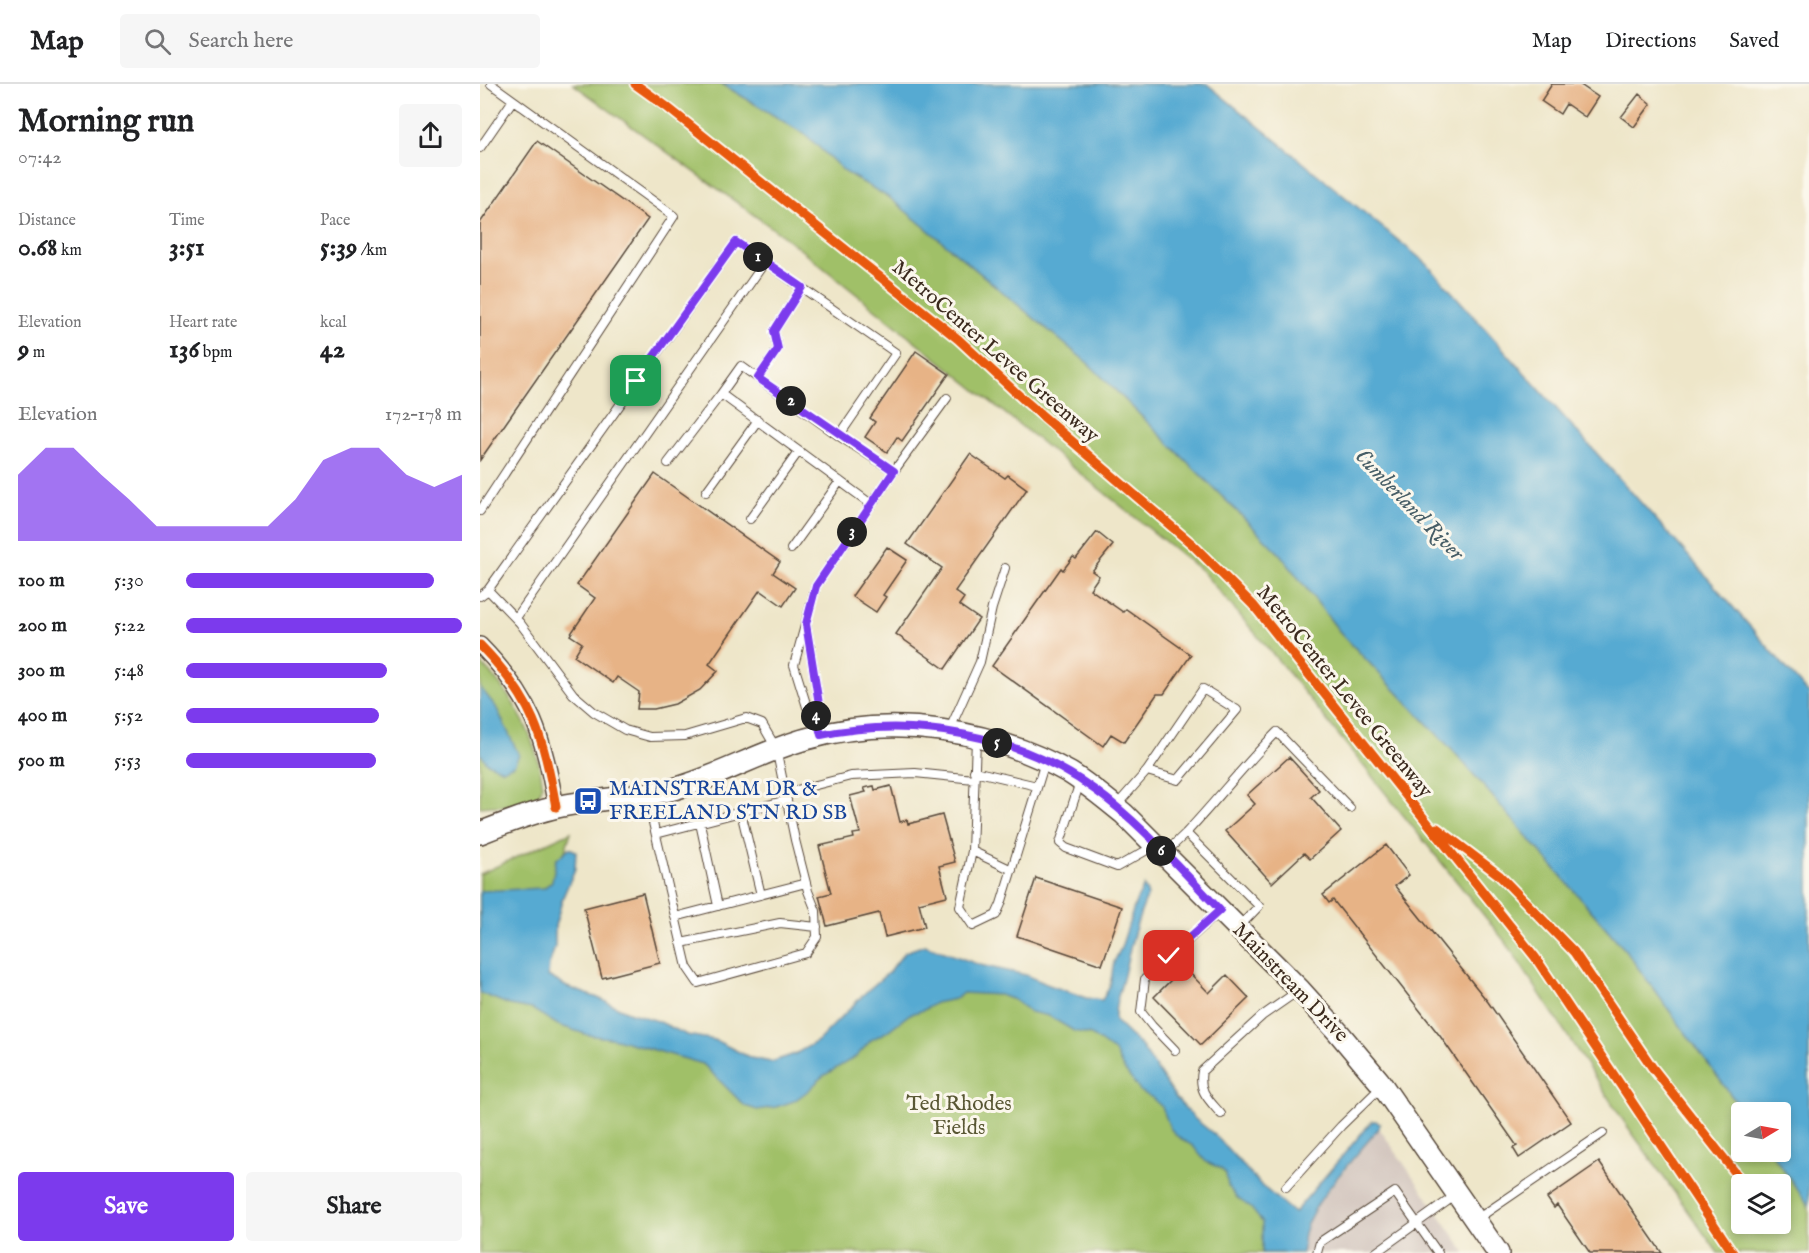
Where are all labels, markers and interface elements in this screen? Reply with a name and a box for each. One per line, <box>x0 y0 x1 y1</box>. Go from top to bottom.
search box <box>120 14 540 68</box>
text: Map <box>30 24 84 59</box>
icon: search <box>141 25 174 58</box>
text: Search here <box>189 27 293 55</box>
text: Map <box>1532 28 1572 55</box>
text: Directions <box>1605 28 1696 55</box>
text: Saved <box>1729 28 1779 55</box>
text: Morning run <box>18 101 194 143</box>
button: share <box>399 104 462 167</box>
text: 07:42 <box>18 145 62 170</box>
text: Distance <box>18 211 76 231</box>
text: Time <box>169 211 205 231</box>
text: Pace <box>320 211 350 231</box>
text: 0.68 <box>18 231 58 264</box>
text: 3:51 <box>169 231 205 264</box>
text: 5:39 <box>320 231 357 264</box>
text: km <box>58 241 82 261</box>
text: /km <box>357 241 387 261</box>
pin: 1 <box>743 242 773 272</box>
text: 1 <box>755 247 761 267</box>
street label: MetroCenter Levee Greenway <box>886 255 1105 450</box>
text: Elevation <box>18 313 81 333</box>
text: Heart rate <box>169 313 237 333</box>
text: kcal <box>320 313 347 333</box>
text: 9 <box>18 333 29 366</box>
text: 136 <box>169 333 199 366</box>
text: 42 <box>320 333 345 366</box>
text: m <box>29 343 45 363</box>
text: bpm <box>199 343 232 363</box>
pin <box>610 355 661 406</box>
icon: arrive <box>619 364 652 397</box>
pin: 2 <box>776 386 806 416</box>
text: 2 <box>787 391 795 411</box>
text: Elevation <box>18 402 97 427</box>
text: 172–178 m <box>385 402 462 427</box>
water label: Cumberland River <box>1348 443 1471 568</box>
pin: 3 <box>837 517 867 547</box>
text: 3 <box>849 522 855 542</box>
text: 100 m <box>18 568 65 593</box>
text: 5:30 <box>114 568 144 593</box>
street label: MetroCenter Levee Greenway <box>1250 580 1439 804</box>
text: 200 m <box>18 613 67 638</box>
text: 5:22 <box>114 613 145 638</box>
text: 300 m <box>18 658 65 683</box>
text: 5:48 <box>114 658 144 683</box>
pin: 4 <box>801 701 831 731</box>
text: 400 m <box>18 703 67 728</box>
text: 5:52 <box>114 703 143 728</box>
text: 4 <box>812 706 820 726</box>
pin: 5 <box>982 728 1012 758</box>
text: 5 <box>994 733 1000 753</box>
text: 500 m <box>18 748 65 773</box>
text: 5:53 <box>114 748 141 773</box>
place label: MAINSTREAM DR & FREELAND STN RD SB <box>609 776 847 827</box>
bus stop icon: MAINSTREAM DR & FREELAND STN RD SB <box>572 785 604 817</box>
pin: 6 <box>1146 836 1176 866</box>
text: 6 <box>1158 841 1164 861</box>
street label: Mainstream Drive <box>1226 917 1354 1049</box>
pin <box>1143 930 1194 981</box>
icon: check <box>1152 939 1185 972</box>
park label: Ted Rhodes Fields <box>906 1091 1012 1142</box>
north arrow <box>1731 1102 1791 1162</box>
map controls <box>1731 1102 1791 1234</box>
button: Save <box>18 1172 234 1241</box>
button: Share <box>246 1172 462 1241</box>
button: layers <box>1731 1174 1791 1234</box>

